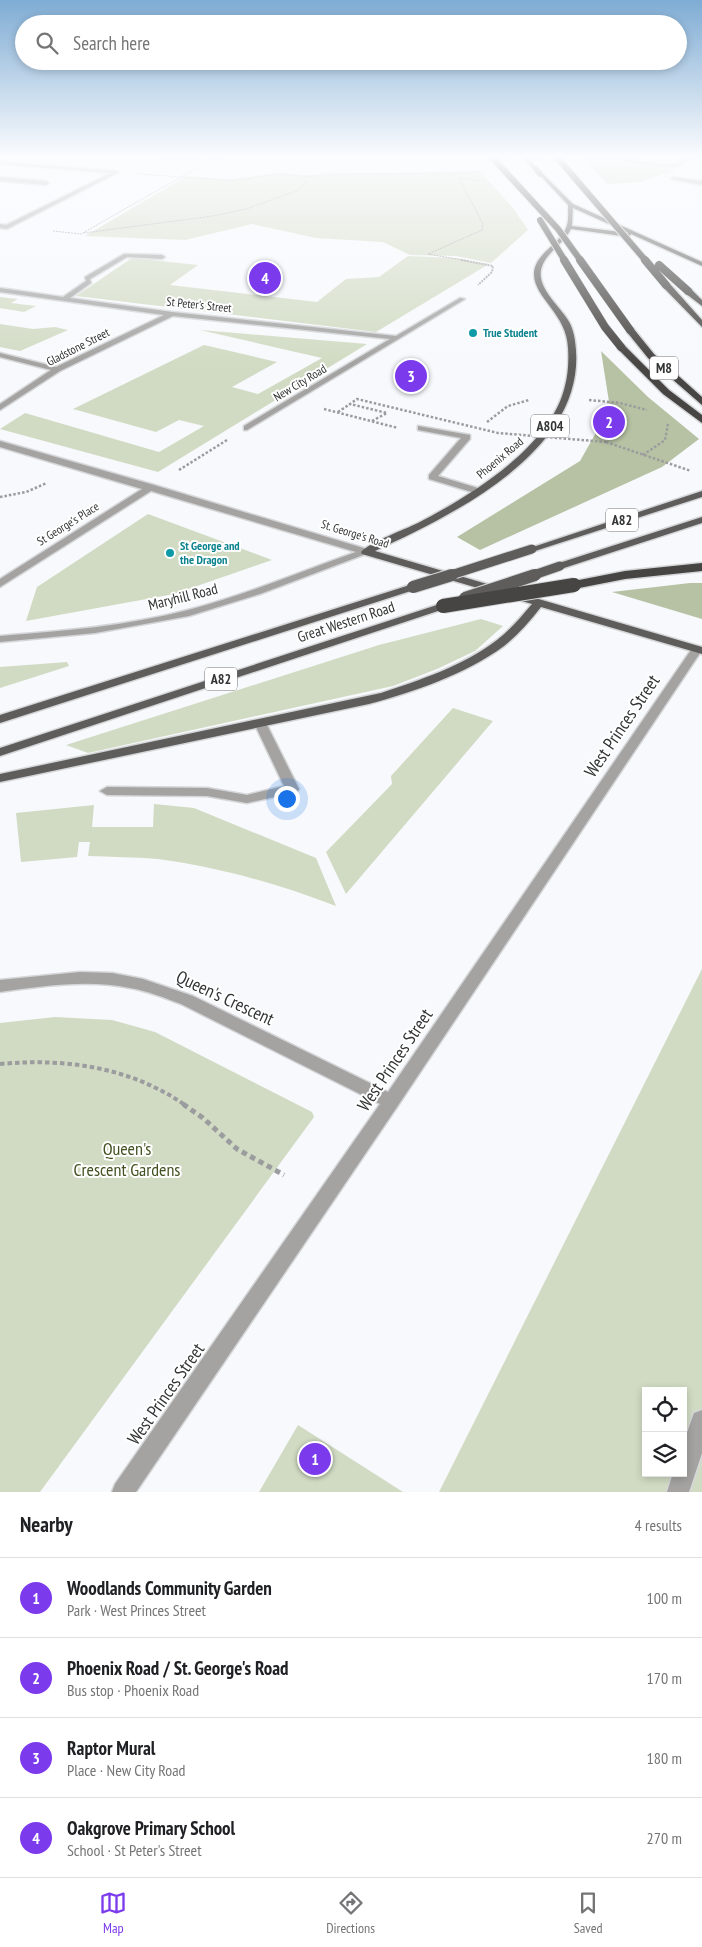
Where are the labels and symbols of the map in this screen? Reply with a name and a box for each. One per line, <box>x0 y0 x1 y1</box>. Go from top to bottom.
pin: 4 <box>249 259 281 297</box>
street label: St Peter's Street <box>166 294 233 315</box>
street label: Gladstone Street <box>44 324 112 369</box>
place label: True Student <box>483 325 538 340</box>
marker: True Student <box>467 327 479 339</box>
road number: M8 <box>650 356 678 379</box>
pin: 3 <box>395 357 427 395</box>
street label: New City Road <box>270 361 329 404</box>
pin: 2 <box>593 403 625 441</box>
road number: A804 <box>531 414 569 438</box>
street label: Phoenix Road <box>473 434 526 481</box>
street label: St George's Place <box>34 499 102 549</box>
road number: A82 <box>606 508 638 532</box>
street label: St. George's Road <box>319 516 391 551</box>
place label: St George and the Dragon <box>180 538 240 567</box>
marker: St George and the Dragon <box>164 547 176 559</box>
street label: Maryhill Road <box>146 579 220 614</box>
street label: Great Western Road <box>295 597 397 646</box>
road number: A82 <box>205 668 237 691</box>
street label: West Princes Street <box>579 670 664 781</box>
your location <box>274 786 300 812</box>
street label: Queen's Crescent <box>173 965 278 1030</box>
street label: West Princes Street <box>352 1004 437 1115</box>
park label: Queen's Crescent Gardens <box>74 1137 180 1181</box>
street label: West Princes Street <box>122 1338 209 1449</box>
pin: 1 <box>299 1440 331 1478</box>

